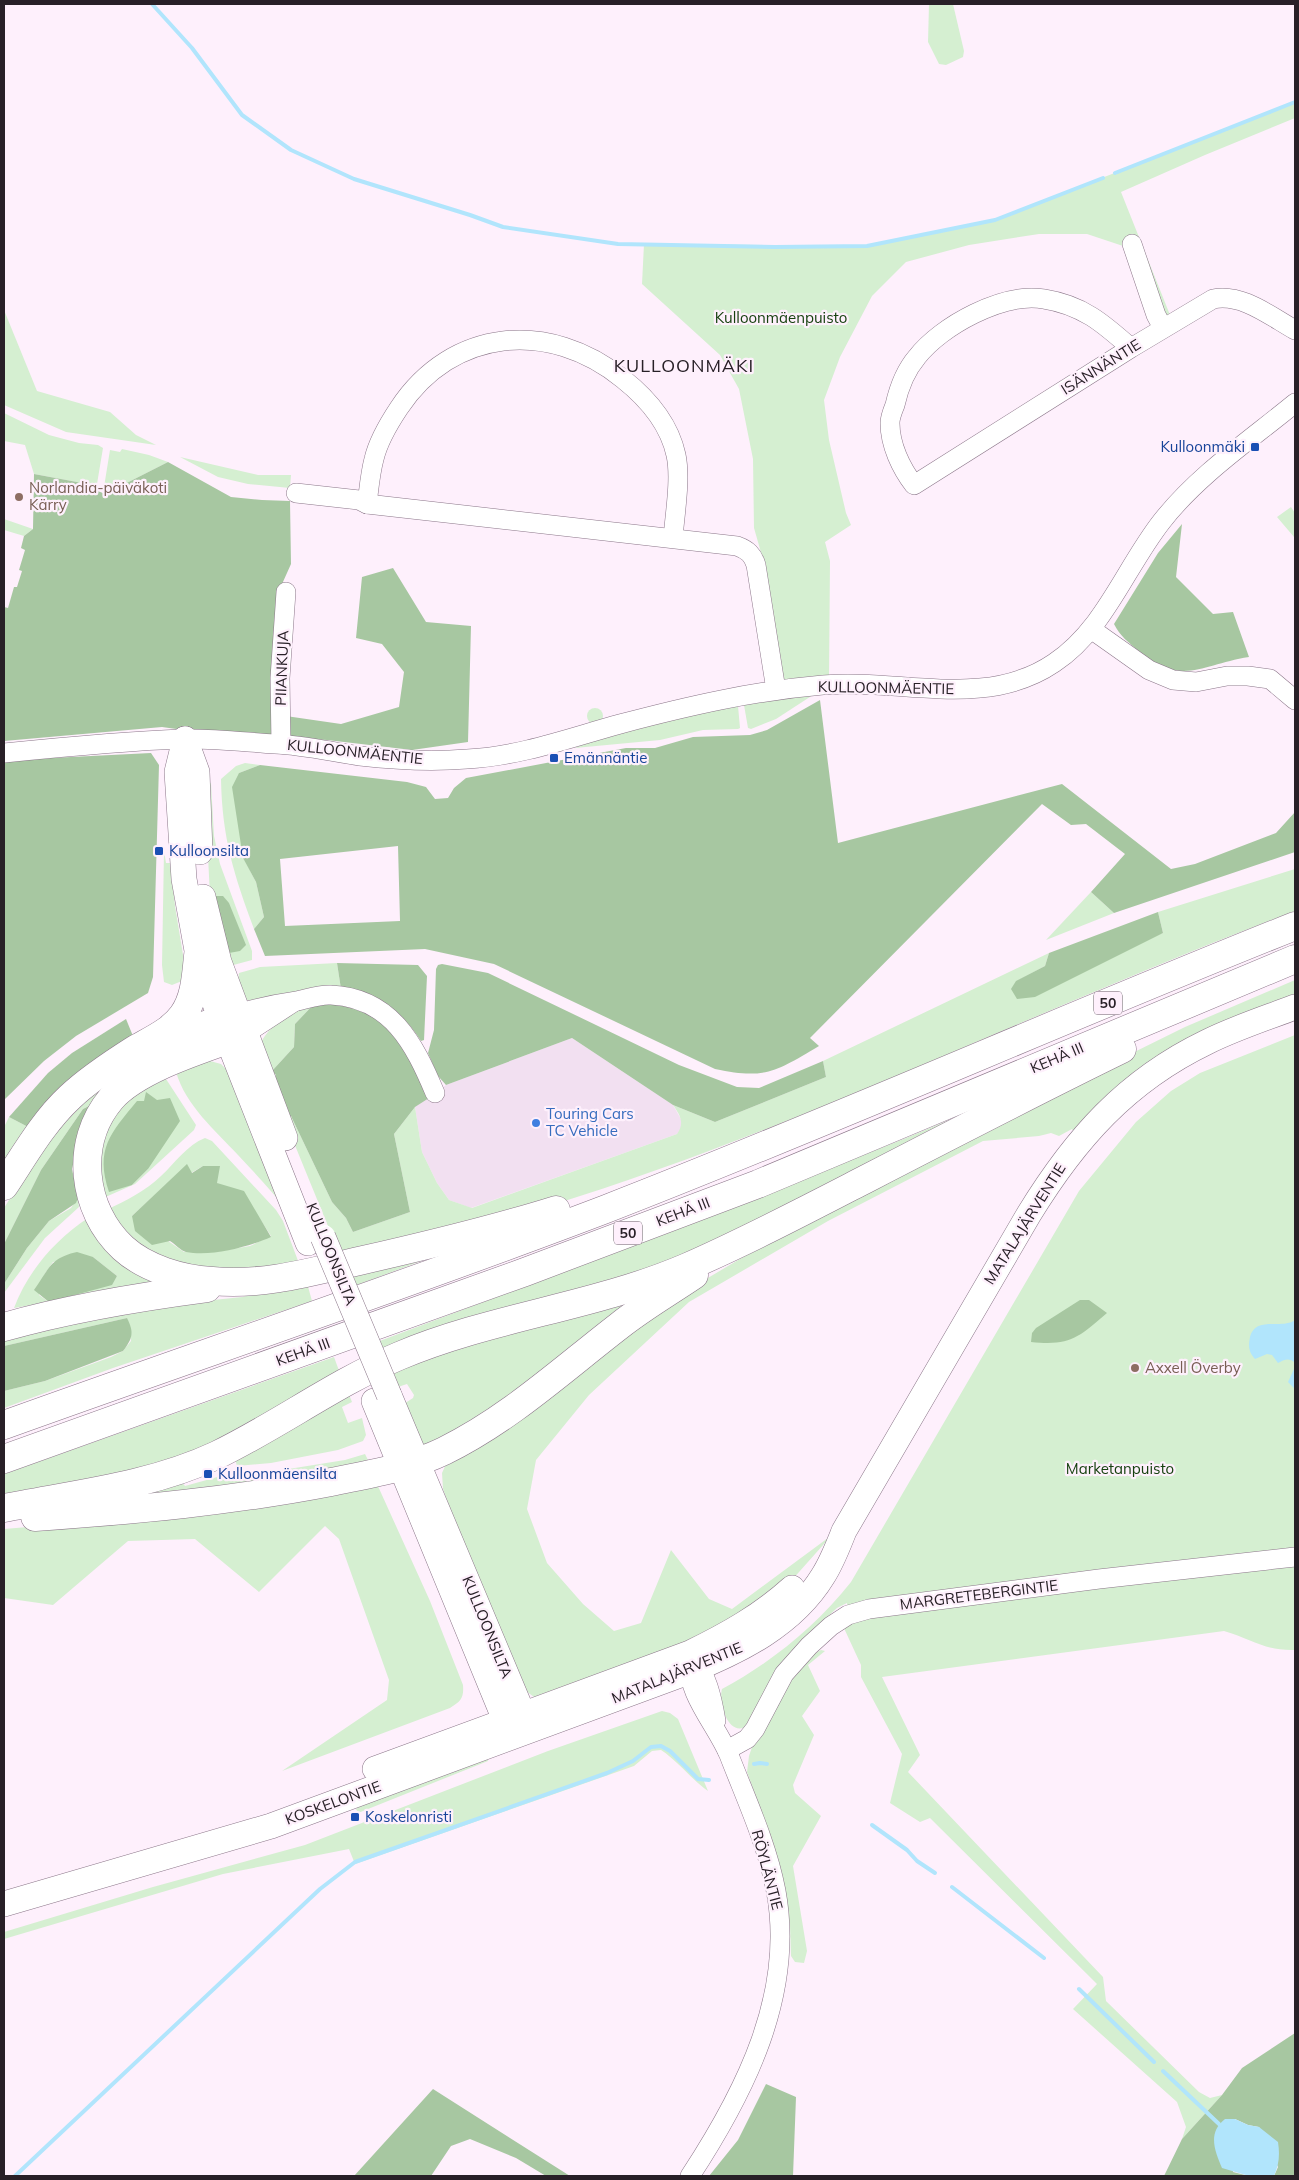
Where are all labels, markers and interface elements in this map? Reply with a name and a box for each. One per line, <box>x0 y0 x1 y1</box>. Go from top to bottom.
park label: Kulloonmäenpuisto <box>715 308 847 327</box>
street label: ISÄNNÄNTIE <box>1057 334 1144 399</box>
district label: KULLOONMÄKI <box>614 354 754 377</box>
place label: Kulloonmäki <box>1160 437 1245 456</box>
marker: Kulloonmäki <box>1249 441 1261 453</box>
place label: Norlandia-päiväkoti Kärry <box>29 478 167 514</box>
marker: Norlandia-päiväkoti Kärry <box>13 491 25 503</box>
street label: PIIANKUJA <box>271 630 292 706</box>
street label: KULLOONMÄENTIE <box>818 677 954 698</box>
street label: KULLOONMÄENTIE <box>286 735 424 768</box>
place label: Emännäntie <box>564 748 647 767</box>
marker: Emännäntie <box>548 752 560 764</box>
place label: Kulloonsilta <box>169 841 249 860</box>
marker: Kulloonsilta <box>153 845 165 857</box>
road number: 50 <box>1094 991 1122 1014</box>
street label: KEHÄ III <box>1027 1038 1086 1077</box>
place label: Touring Cars TC Vehicle <box>546 1104 634 1140</box>
marker: Touring Cars TC Vehicle <box>530 1117 542 1129</box>
street label: MATALAJÄRVENTIE <box>980 1159 1070 1288</box>
street label: KEHÄ III <box>653 1193 713 1231</box>
street label: KULLOONSILTA <box>302 1200 361 1308</box>
road number: 50 <box>614 1222 642 1244</box>
street label: KEHÄ III <box>273 1333 333 1370</box>
place label: Axxell Överby <box>1145 1358 1241 1377</box>
marker: Axxell Överby <box>1129 1362 1141 1374</box>
park label: Marketanpuisto <box>1066 1459 1174 1478</box>
place label: Kulloonmäensilta <box>218 1464 337 1483</box>
marker: Kulloonmäensilta <box>202 1468 214 1480</box>
street label: KULLOONSILTA <box>458 1573 517 1681</box>
street label: MARGRETEBERGINTIE <box>899 1575 1059 1614</box>
street label: MATALAJÄRVENTIE <box>609 1638 745 1707</box>
street label: KOSKELONTIE <box>282 1776 383 1829</box>
place label: Koskelonristi <box>365 1807 452 1826</box>
marker: Koskelonristi <box>349 1811 361 1823</box>
street label: RÖYLÄNTIE <box>748 1828 787 1912</box>

